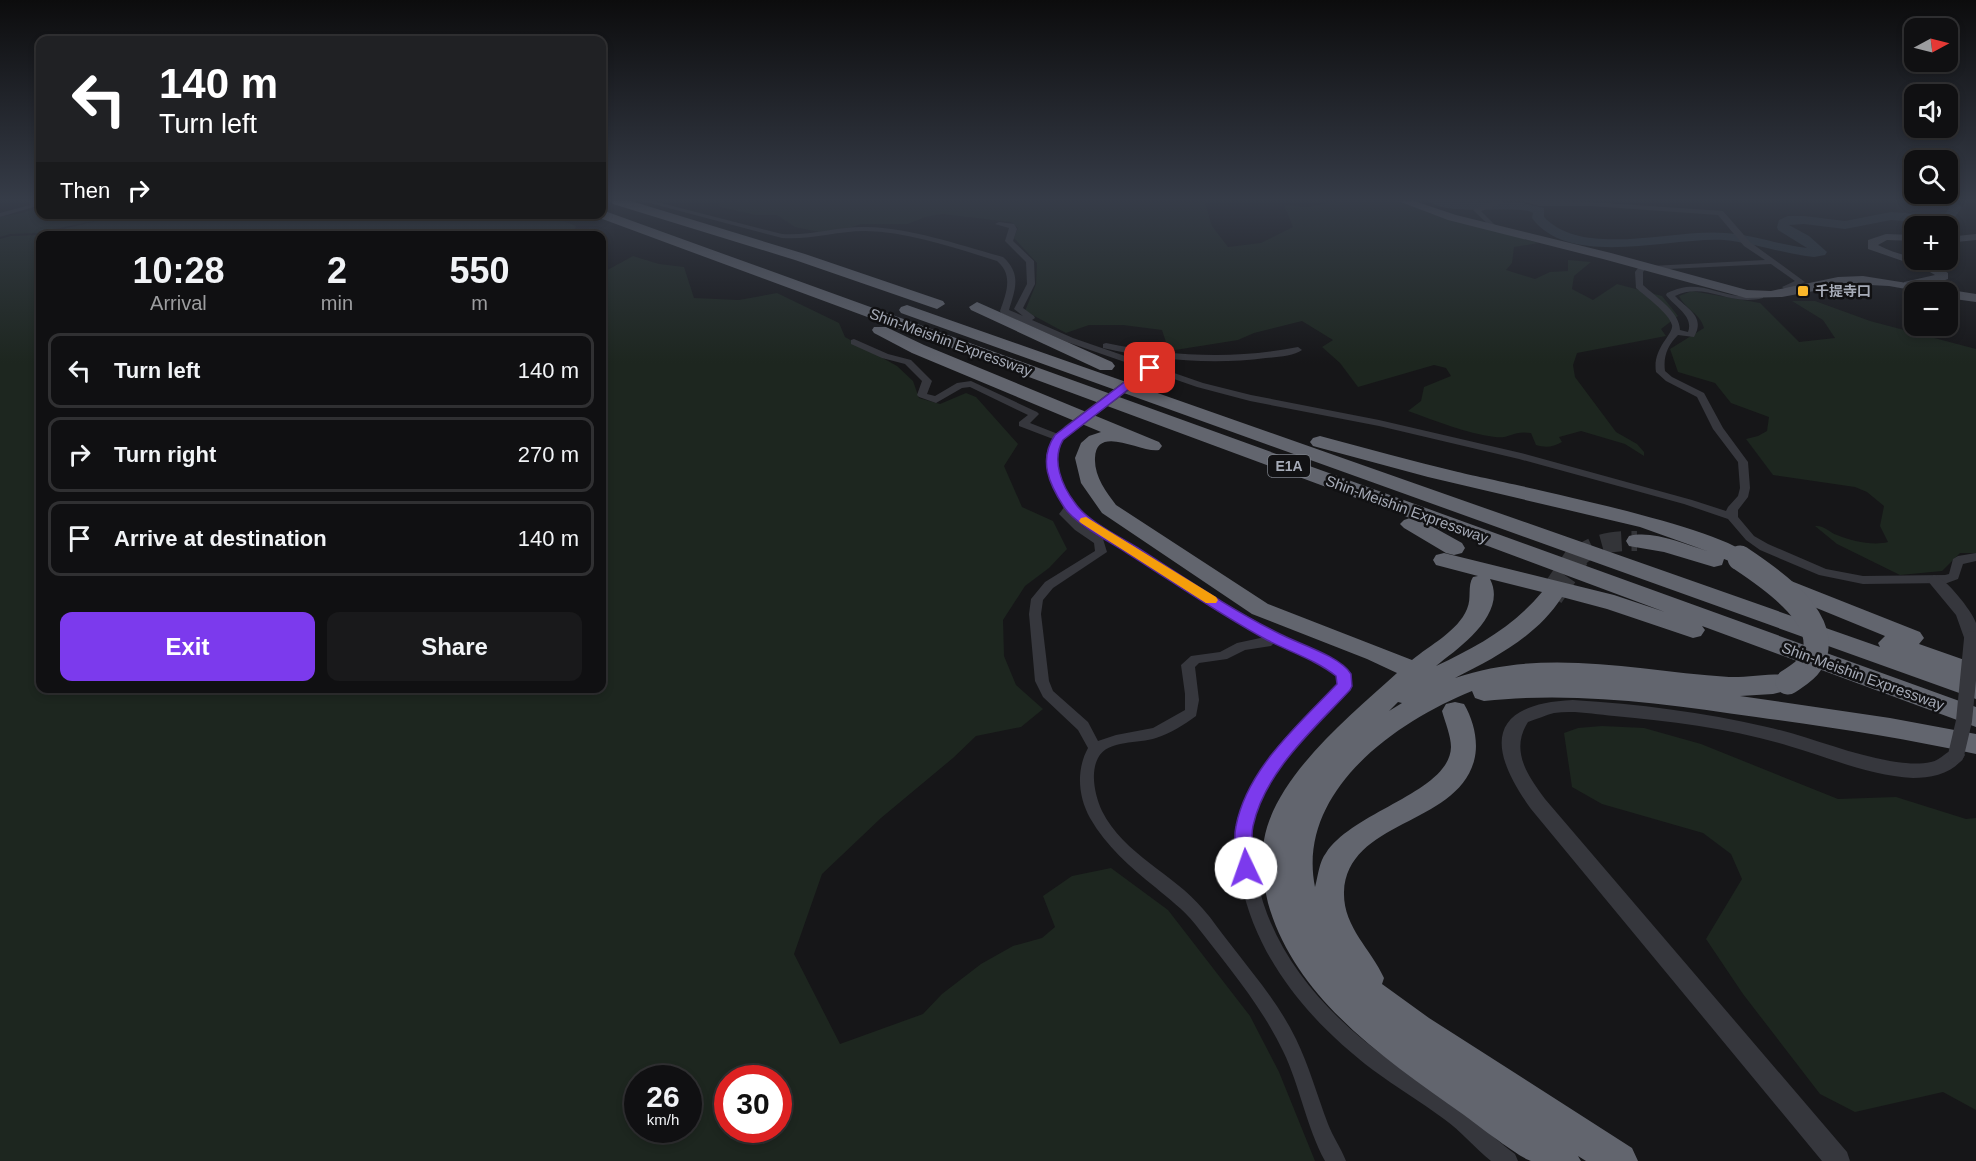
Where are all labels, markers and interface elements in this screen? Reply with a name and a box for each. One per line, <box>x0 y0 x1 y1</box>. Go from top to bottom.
north arrow <box>1904 18 1958 72</box>
map controls <box>1904 18 1958 336</box>
icon: left <box>60 60 138 138</box>
text: 140 m <box>159 60 278 107</box>
button: sound <box>1904 84 1958 138</box>
text: Turn left <box>159 109 257 139</box>
button: search <box>1904 150 1958 204</box>
icon: right <box>122 174 155 207</box>
text: Then <box>60 178 110 203</box>
button: + <box>1904 216 1958 270</box>
text: 10:28 <box>132 250 224 291</box>
text: 2 <box>327 250 347 291</box>
text: 550 <box>449 250 510 291</box>
button: − <box>1904 282 1958 336</box>
place label: 千提寺口 <box>1815 283 1871 299</box>
marker: 千提寺口 <box>1796 284 1810 298</box>
text: Arrival <box>150 292 207 314</box>
text: min <box>321 292 353 314</box>
text: m <box>471 292 488 314</box>
street label: Shin-Meishin Expressway <box>867 305 1035 380</box>
pin <box>1124 342 1175 393</box>
icon: arrive <box>1133 351 1166 384</box>
icon: left <box>63 354 96 387</box>
text: Turn left <box>114 358 200 383</box>
text: 140 m <box>518 358 579 383</box>
icon: right <box>63 438 96 471</box>
text: Turn right <box>114 442 216 467</box>
text: 270 m <box>518 442 579 467</box>
road number: E1A <box>1268 455 1310 477</box>
street label: Shin-Meishin Expressway <box>1323 472 1491 547</box>
icon: arrive <box>63 522 96 555</box>
text: Arrive at destination <box>114 526 327 551</box>
text: 140 m <box>518 526 579 551</box>
button: Exit <box>60 612 315 681</box>
button: Share <box>327 612 582 681</box>
street label: Shin-Meishin Expressway <box>1779 639 1947 714</box>
position arrow <box>1214 836 1278 900</box>
speed limit sign: 30 <box>714 1065 792 1143</box>
text: 26 <box>646 1080 680 1113</box>
text: km/h <box>647 1111 679 1128</box>

